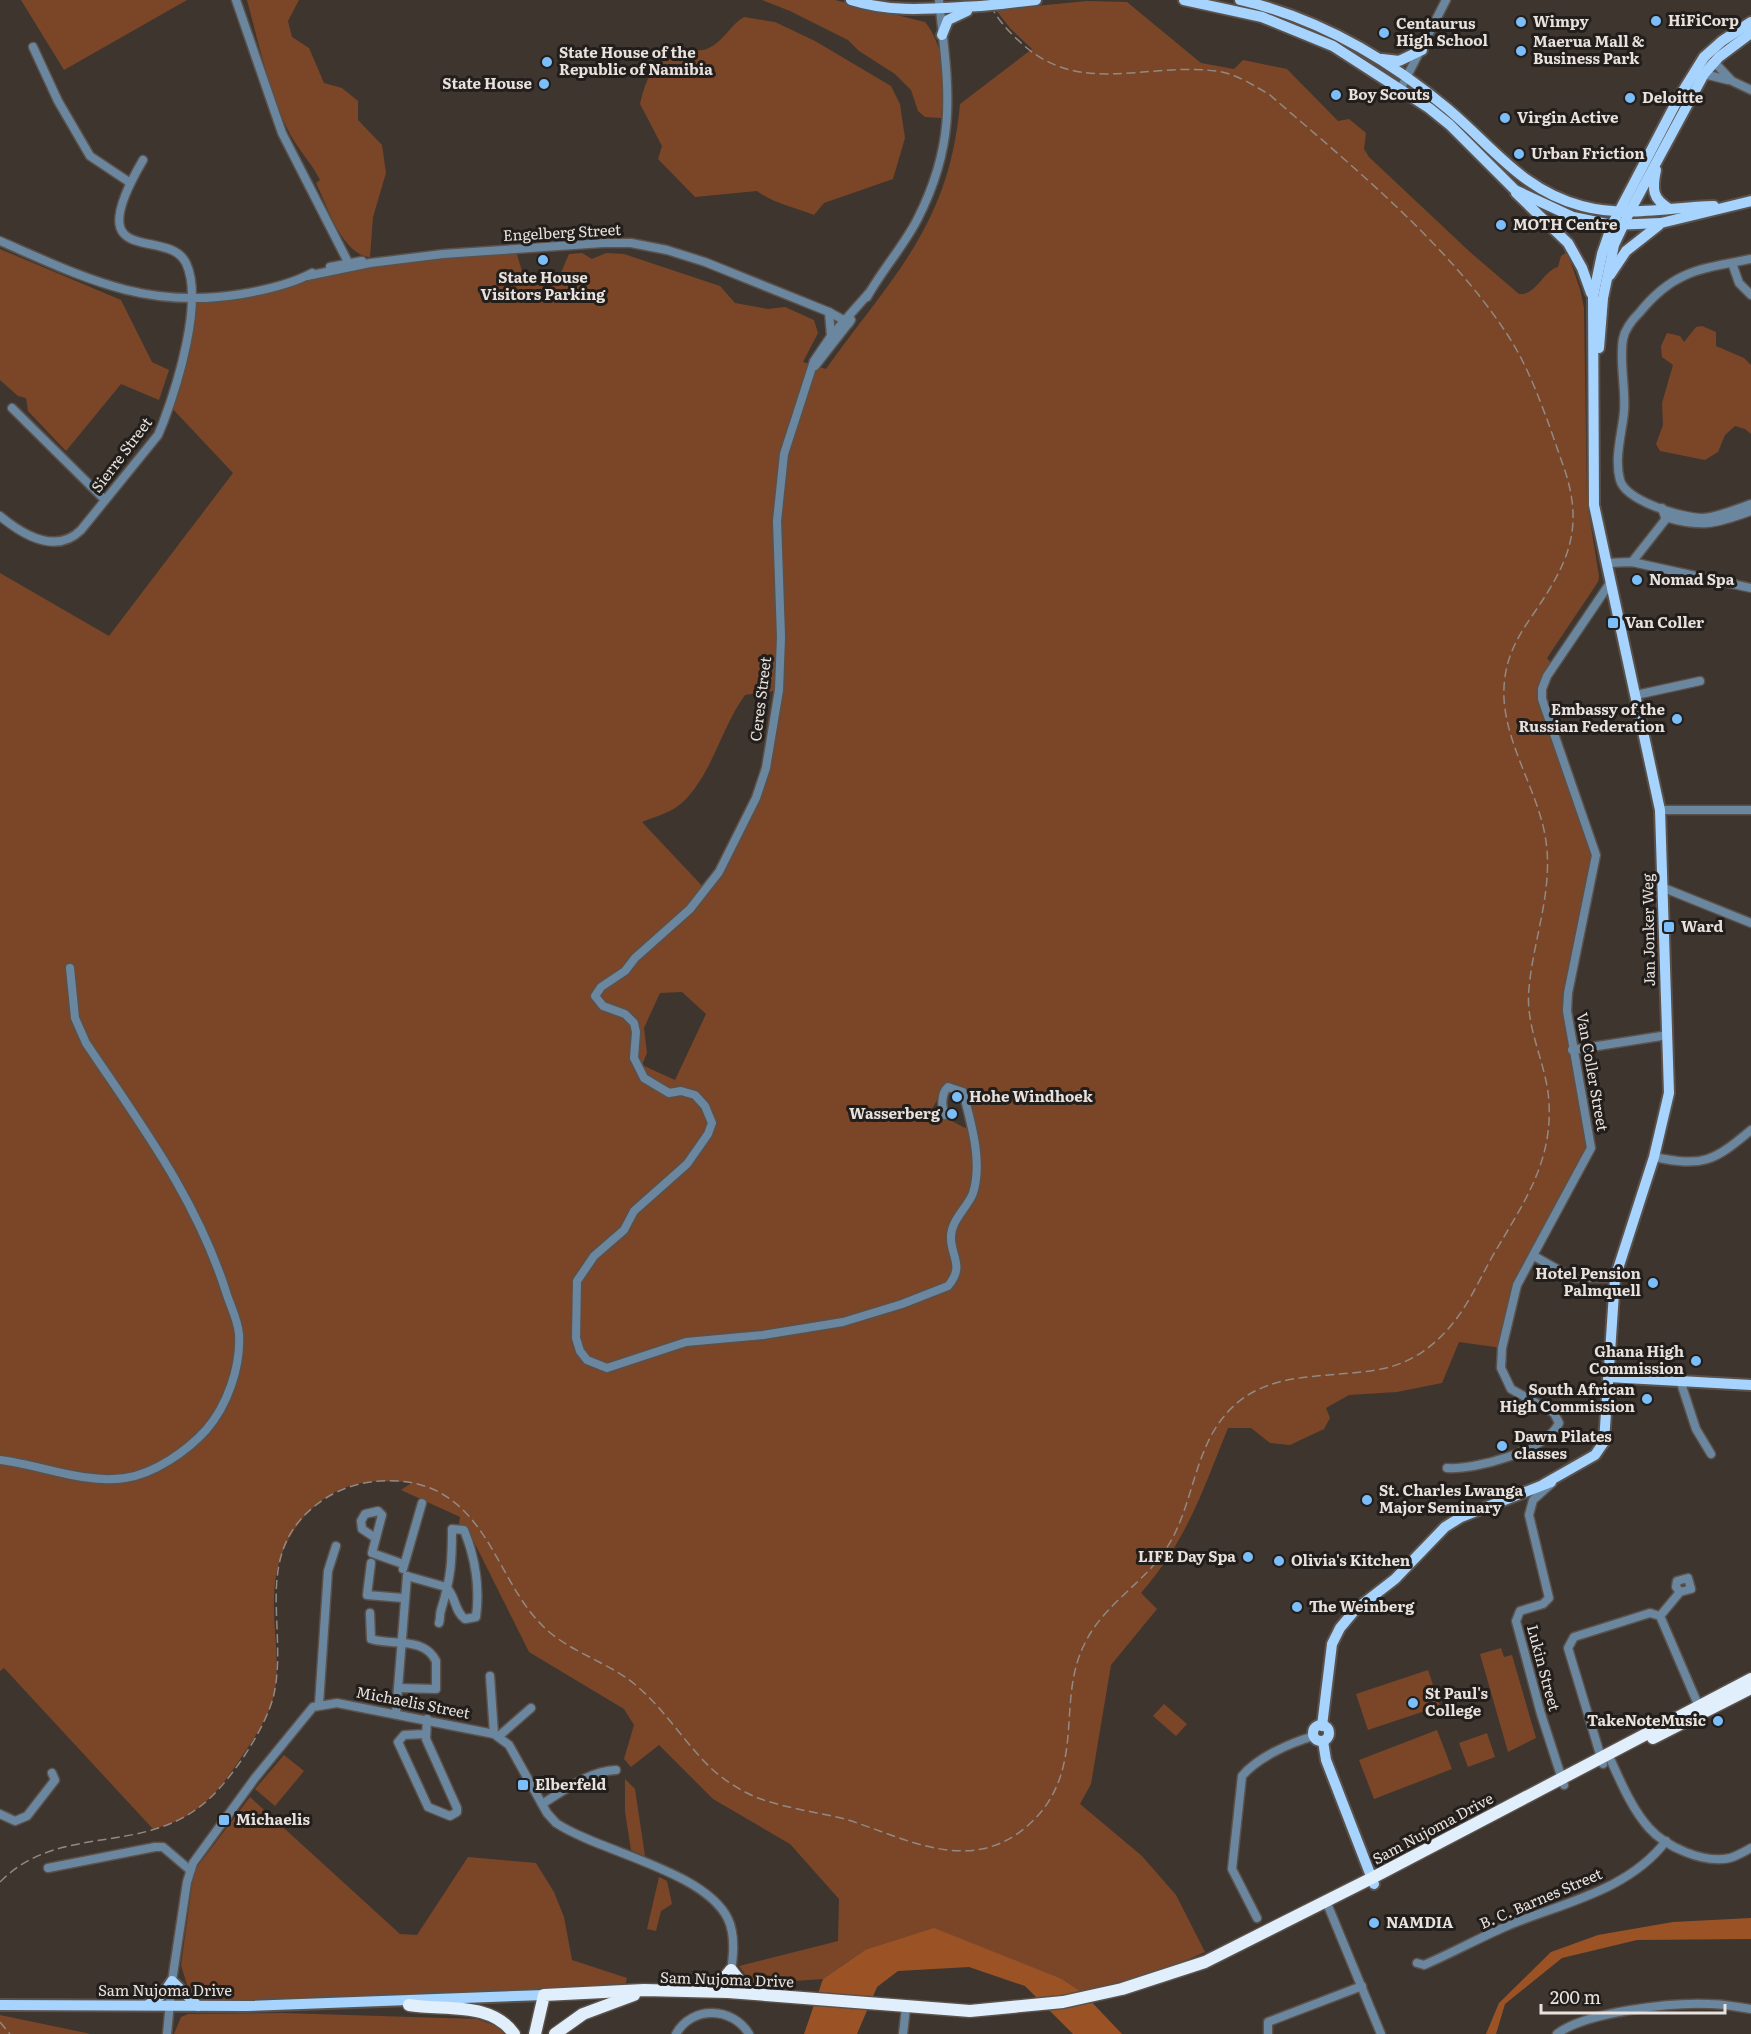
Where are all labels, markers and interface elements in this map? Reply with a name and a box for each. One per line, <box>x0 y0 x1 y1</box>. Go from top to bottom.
place label: HiFiCorp <box>1668 8 1739 31</box>
place label: Wimpy <box>1533 9 1589 32</box>
place label: Centaurus High School <box>1396 11 1489 51</box>
marker: HiFiCorp <box>1649 14 1663 28</box>
marker: Wimpy <box>1514 15 1528 29</box>
marker: Centaurus High School <box>1377 26 1391 40</box>
place label: Maerua Mall & Business Park <box>1533 29 1645 69</box>
place label: State House of the Republic of Namibia <box>559 40 713 80</box>
marker: Maerua Mall & Business Park <box>1514 44 1528 58</box>
marker: State House of the Republic of Namibia <box>540 55 554 69</box>
place label: State House <box>442 71 533 94</box>
marker: State House <box>537 77 551 91</box>
place label: Boy Scouts <box>1348 82 1430 105</box>
place label: Deloitte <box>1642 85 1704 108</box>
marker: Boy Scouts <box>1329 88 1343 102</box>
marker: Deloitte <box>1623 91 1637 105</box>
place label: Virgin Active <box>1517 105 1619 128</box>
marker: Virgin Active <box>1498 111 1512 125</box>
place label: Urban Friction <box>1531 141 1645 164</box>
marker: Urban Friction <box>1512 147 1526 161</box>
place label: MOTH Centre <box>1513 212 1618 235</box>
street label: Engelberg Street <box>502 217 622 246</box>
marker: MOTH Centre <box>1494 218 1508 232</box>
marker: State House Visitors Parking <box>536 253 550 267</box>
place label: State House Visitors Parking <box>481 265 606 305</box>
street label: Sierre Street <box>85 411 157 497</box>
place label: Nomad Spa <box>1649 567 1735 590</box>
marker: Nomad Spa <box>1630 573 1644 587</box>
place label: Van Coller <box>1625 610 1704 633</box>
marker: Van Coller <box>1606 616 1620 630</box>
street label: Ceres Street <box>743 655 776 743</box>
place label: Embassy of the Russian Federation <box>1518 697 1666 737</box>
marker: Embassy of the Russian Federation <box>1670 712 1684 726</box>
street label: Jan Jonker Weg <box>1635 873 1660 987</box>
place label: Ward <box>1681 914 1723 937</box>
marker: Ward <box>1662 920 1676 934</box>
street label: Van Coller Street <box>1572 1010 1615 1133</box>
place label: Hohe Windhoek <box>969 1084 1094 1107</box>
marker: Hohe Windhoek <box>950 1090 964 1104</box>
place label: Wasserberg <box>849 1101 941 1124</box>
marker: Wasserberg <box>945 1107 959 1121</box>
place label: Hotel Pension Palmquell <box>1535 1261 1642 1301</box>
marker: Hotel Pension Palmquell <box>1646 1276 1660 1290</box>
place label: Ghana High Commission <box>1589 1339 1685 1379</box>
marker: Ghana High Commission <box>1689 1354 1703 1368</box>
place label: South African High Commission <box>1500 1377 1636 1417</box>
marker: South African High Commission <box>1640 1392 1654 1406</box>
place label: Dawn Pilates classes <box>1514 1424 1612 1464</box>
marker: Dawn Pilates classes <box>1495 1439 1509 1453</box>
place label: St. Charles Lwanga Major Seminary <box>1379 1478 1523 1518</box>
marker: St. Charles Lwanga Major Seminary <box>1360 1493 1374 1507</box>
place label: LIFE Day Spa <box>1138 1544 1236 1567</box>
place label: Olivia's Kitchen <box>1291 1548 1411 1571</box>
marker: LIFE Day Spa <box>1241 1550 1255 1564</box>
marker: Olivia's Kitchen <box>1272 1554 1286 1568</box>
place label: The Weinberg <box>1309 1594 1415 1617</box>
marker: The Weinberg <box>1290 1600 1304 1614</box>
street label: Lukin Street <box>1522 1622 1567 1713</box>
street label: Michaelis Street <box>354 1679 472 1724</box>
place label: St Paul's College <box>1425 1681 1489 1721</box>
marker: St Paul's College <box>1406 1696 1420 1710</box>
place label: TakeNoteMusic <box>1587 1708 1706 1731</box>
marker: TakeNoteMusic <box>1711 1714 1725 1728</box>
place label: Elberfeld <box>535 1772 606 1795</box>
marker: Elberfeld <box>516 1778 530 1792</box>
street label: Sam Nujoma Drive <box>1368 1786 1497 1869</box>
place label: Michaelis <box>236 1807 310 1830</box>
marker: Michaelis <box>217 1813 231 1827</box>
street label: B. C. Barnes Street <box>1475 1861 1605 1934</box>
place label: NAMDIA <box>1386 1910 1454 1933</box>
marker: NAMDIA <box>1367 1916 1381 1930</box>
street label: Sam Nujoma Drive <box>660 1965 795 1992</box>
scale bar <box>1541 1977 1726 2015</box>
street label: Sam Nujoma Drive <box>98 1978 232 2001</box>
text: 200 m <box>1550 1983 1601 2010</box>

